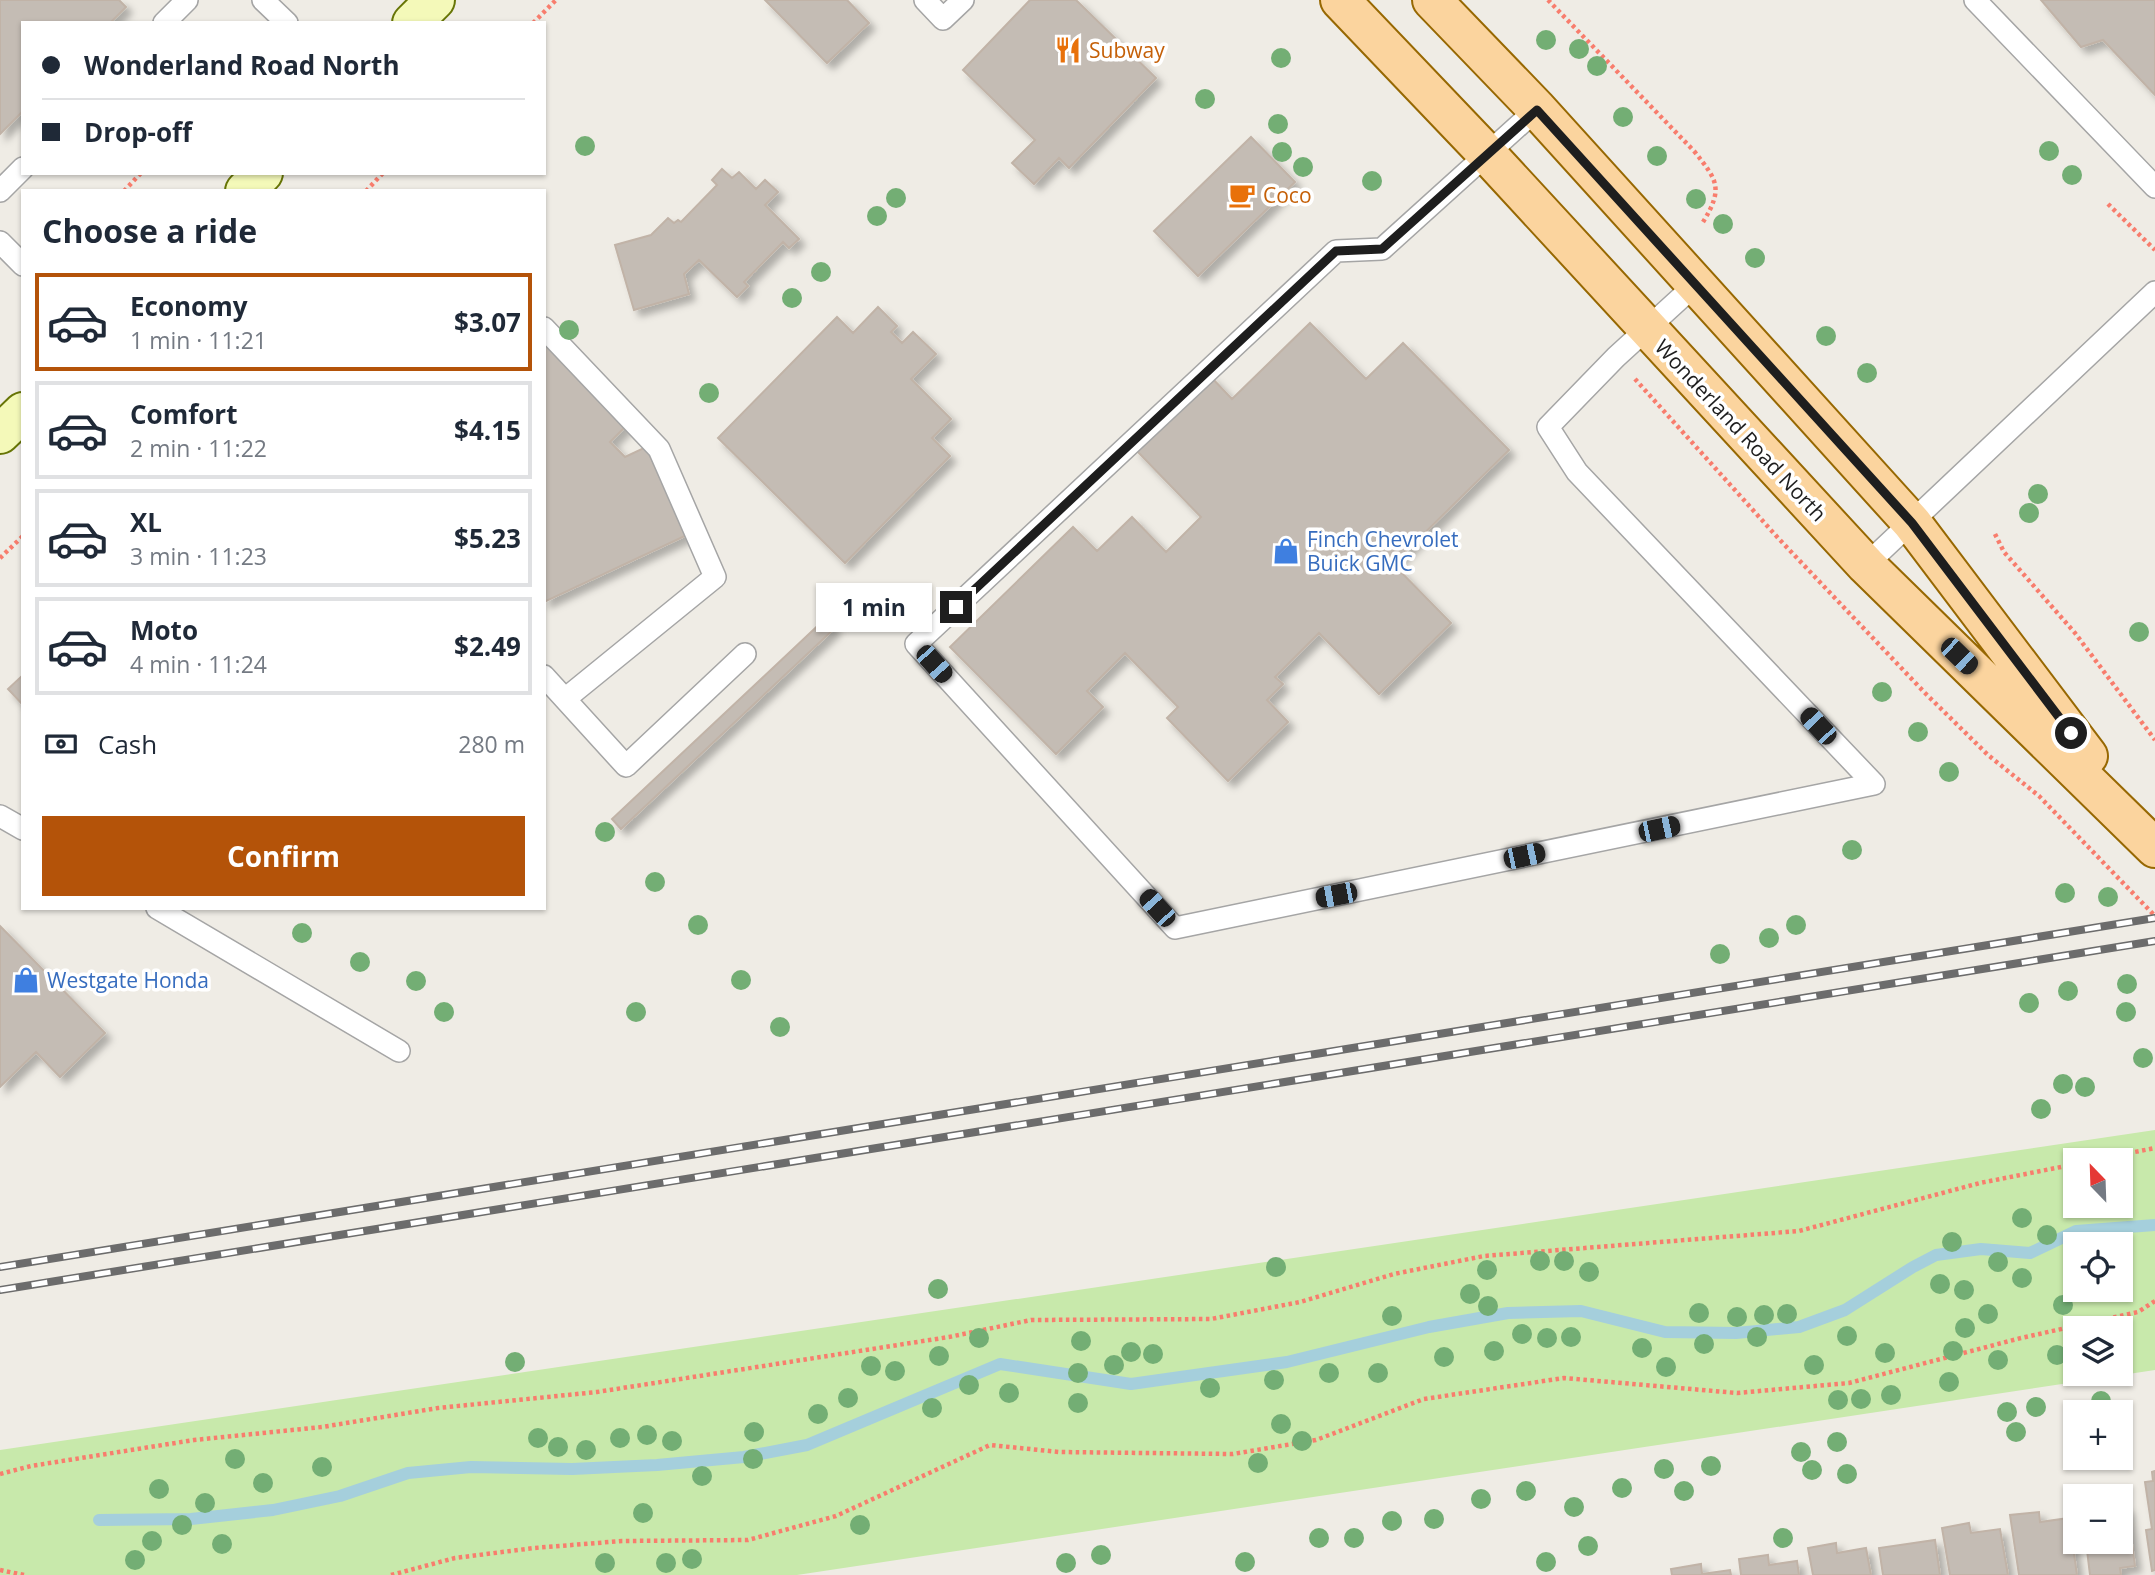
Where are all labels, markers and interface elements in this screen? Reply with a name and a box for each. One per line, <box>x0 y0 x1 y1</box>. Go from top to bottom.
restaurant icon: Subway <box>1053 35 1083 65</box>
place label: Subway <box>1089 36 1165 64</box>
text: Wonderland Road North <box>84 47 399 83</box>
text: Drop-off <box>84 114 192 150</box>
cafe icon: Coco <box>1227 180 1257 210</box>
place label: Coco <box>1263 181 1312 209</box>
text: Choose a ride <box>42 209 257 252</box>
text: Economy <box>130 288 248 324</box>
icon: car <box>46 291 109 354</box>
text: $3.07 <box>454 304 521 340</box>
text: 1 min · 11:21 <box>130 324 267 356</box>
street label: Wonderland Road North <box>1649 333 1833 527</box>
text: Comfort <box>130 396 237 432</box>
icon: car <box>46 399 109 462</box>
text: $4.15 <box>454 412 521 448</box>
text: 2 min · 11:22 <box>130 432 267 464</box>
text: XL <box>130 504 162 540</box>
icon: car <box>46 507 109 570</box>
text: $5.23 <box>454 520 521 556</box>
place label: Finch Chevrolet Buick GMC <box>1307 525 1459 577</box>
shop icon: Finch Chevrolet Buick GMC <box>1271 536 1301 566</box>
text: 3 min · 11:23 <box>130 540 267 572</box>
callout: 1 min <box>816 582 932 632</box>
text: 1 min <box>842 591 906 623</box>
route end <box>940 591 972 623</box>
text: Moto <box>130 612 198 648</box>
icon: car <box>46 615 109 678</box>
text: $2.49 <box>454 628 521 664</box>
car <box>1937 634 1982 678</box>
car <box>913 641 956 687</box>
text: 4 min · 11:24 <box>130 648 267 680</box>
car <box>1796 703 1841 749</box>
route start <box>2055 717 2087 749</box>
icon: cash <box>42 725 80 763</box>
text: Cash <box>98 726 157 762</box>
text: 280 m <box>458 728 525 760</box>
car <box>1637 814 1682 844</box>
button: Confirm <box>42 816 525 896</box>
car <box>1502 841 1547 871</box>
car <box>1314 881 1359 909</box>
car <box>1136 885 1179 931</box>
shop icon: Westgate Honda <box>11 965 41 995</box>
place label: Westgate Honda <box>47 966 209 994</box>
north arrow <box>2063 1148 2133 1218</box>
map controls <box>2063 1148 2133 1554</box>
button: locate <box>2063 1232 2133 1302</box>
button: layers <box>2063 1316 2133 1386</box>
button: + <box>2063 1400 2133 1470</box>
button: − <box>2063 1484 2133 1554</box>

